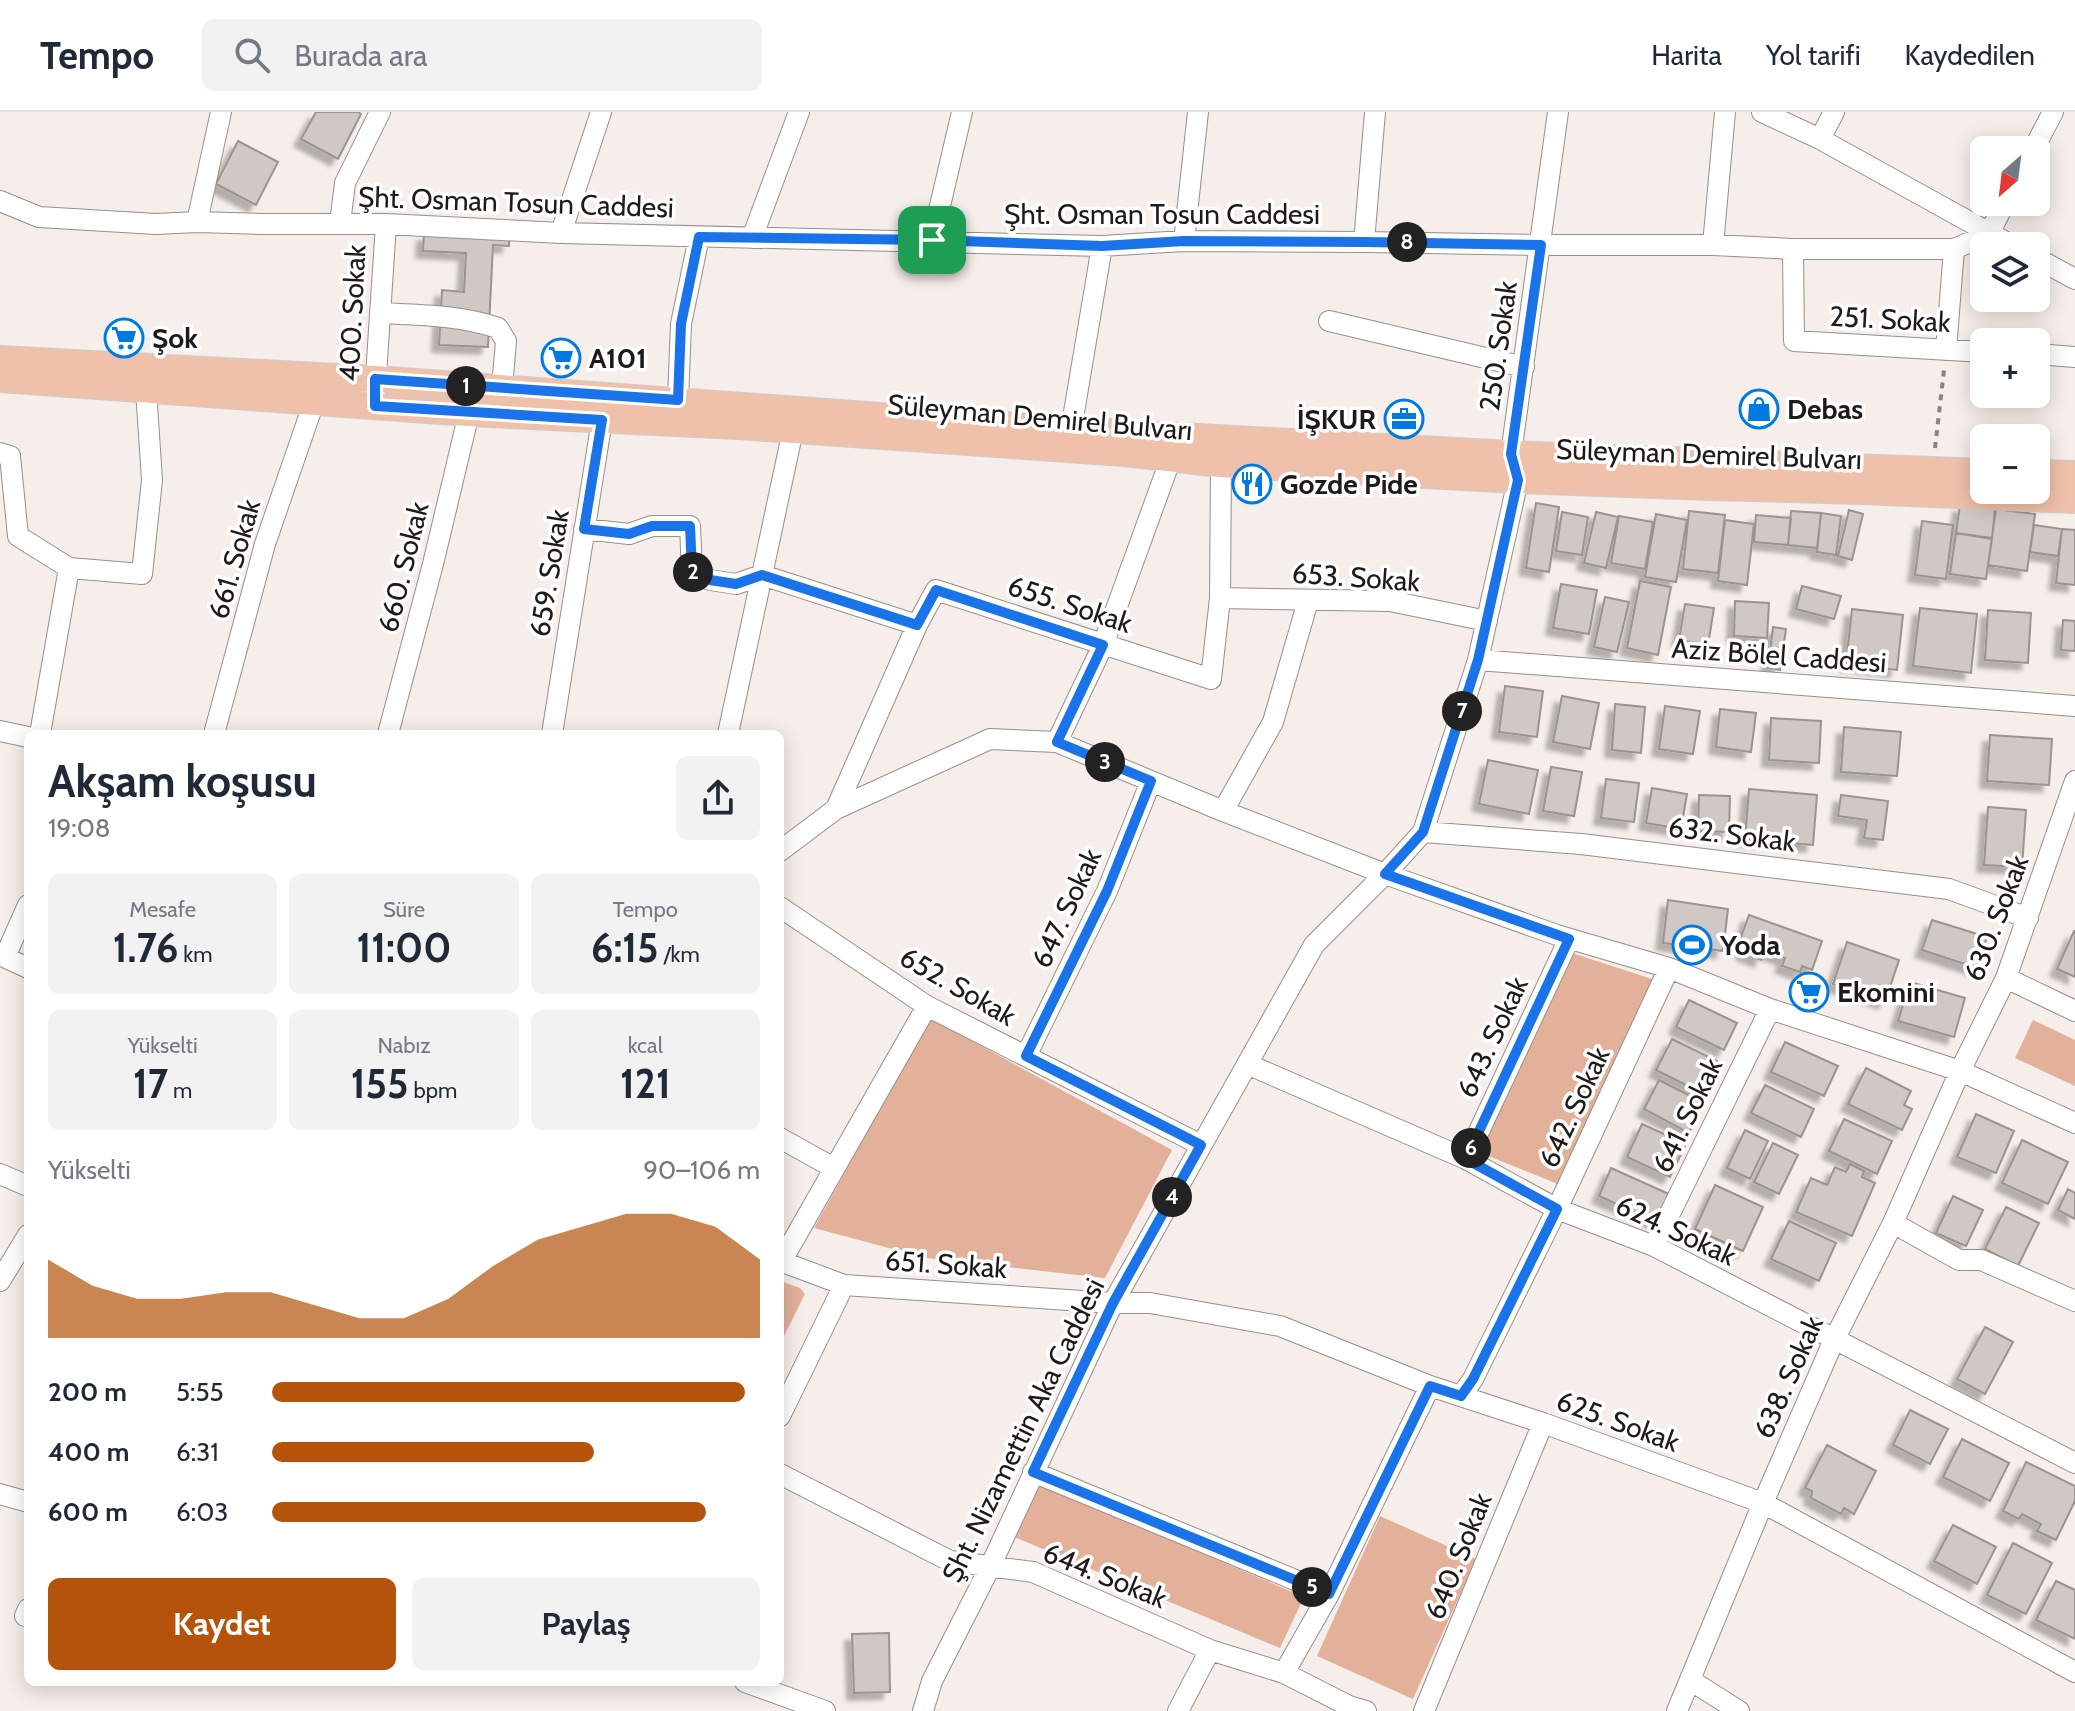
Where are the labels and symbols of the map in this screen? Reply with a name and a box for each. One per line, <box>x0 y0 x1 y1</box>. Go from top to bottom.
north arrow <box>1970 136 2050 216</box>
street label: Şht. Osman Tosun Caddesi <box>358 180 674 224</box>
street label: Şht. Osman Tosun Caddesi <box>1004 197 1320 231</box>
pin <box>898 206 966 274</box>
pin: 8 <box>1387 222 1427 262</box>
street label: 400. Sokak <box>331 243 373 382</box>
street label: 250. Sokak <box>1472 278 1524 413</box>
street label: 251. Sokak <box>1829 299 1952 339</box>
supermarket icon: Şok <box>103 317 145 359</box>
place label: Şok <box>152 321 198 355</box>
supermarket icon: A101 <box>540 337 582 379</box>
place label: A101 <box>589 341 647 375</box>
pin: 1 <box>446 366 486 406</box>
street label: Süleyman Demirel Bulvarı <box>886 387 1194 447</box>
shop icon: Debas <box>1738 388 1780 430</box>
place label: Debas <box>1787 392 1863 426</box>
office icon: İŞKUR <box>1383 398 1425 440</box>
place label: İŞKUR <box>1297 402 1376 436</box>
street label: Süleyman Demirel Bulvarı <box>1556 432 1862 476</box>
restaurant icon: Gozde Pide <box>1231 463 1273 505</box>
place label: Gozde Pide <box>1280 467 1418 501</box>
street label: 661. Sokak <box>201 495 267 623</box>
street label: 660. Sokak <box>370 498 436 636</box>
street label: 659. Sokak <box>522 506 576 639</box>
pin: 2 <box>673 552 713 592</box>
street label: 653. Sokak <box>1291 556 1422 598</box>
street label: 655. Sokak <box>1004 568 1137 640</box>
street label: Aziz Bölel Caddesi <box>1670 631 1888 679</box>
pin: 7 <box>1442 691 1482 731</box>
pin: 3 <box>1085 742 1125 782</box>
street label: 632. Sokak <box>1666 809 1798 859</box>
street label: 647. Sokak <box>1024 843 1109 973</box>
street label: 630. Sokak <box>1956 850 2036 986</box>
sports icon: Yoda <box>1671 924 1713 966</box>
place label: Yoda <box>1719 928 1781 962</box>
street label: 652. Sokak <box>894 939 1022 1033</box>
street label: 643. Sokak <box>1449 971 1535 1103</box>
supermarket icon: Ekomini <box>1788 971 1830 1013</box>
place label: Ekomini <box>1837 975 1935 1009</box>
street label: 642. Sokak <box>1531 1041 1617 1173</box>
street label: 641. Sokak <box>1645 1052 1730 1178</box>
pin: 6 <box>1451 1128 1491 1168</box>
pin: 4 <box>1152 1177 1192 1217</box>
street label: 624. Sokak <box>1611 1187 1742 1273</box>
street label: 651. Sokak <box>884 1243 1009 1285</box>
street label: Şht. Nizamettin Aka Caddesi <box>935 1273 1111 1587</box>
street label: 638. Sokak <box>1746 1310 1830 1443</box>
street label: 625. Sokak <box>1552 1383 1684 1459</box>
street label: 640. Sokak <box>1417 1487 1499 1624</box>
street label: 644. Sokak <box>1038 1535 1172 1615</box>
pin: 5 <box>1292 1567 1332 1607</box>

